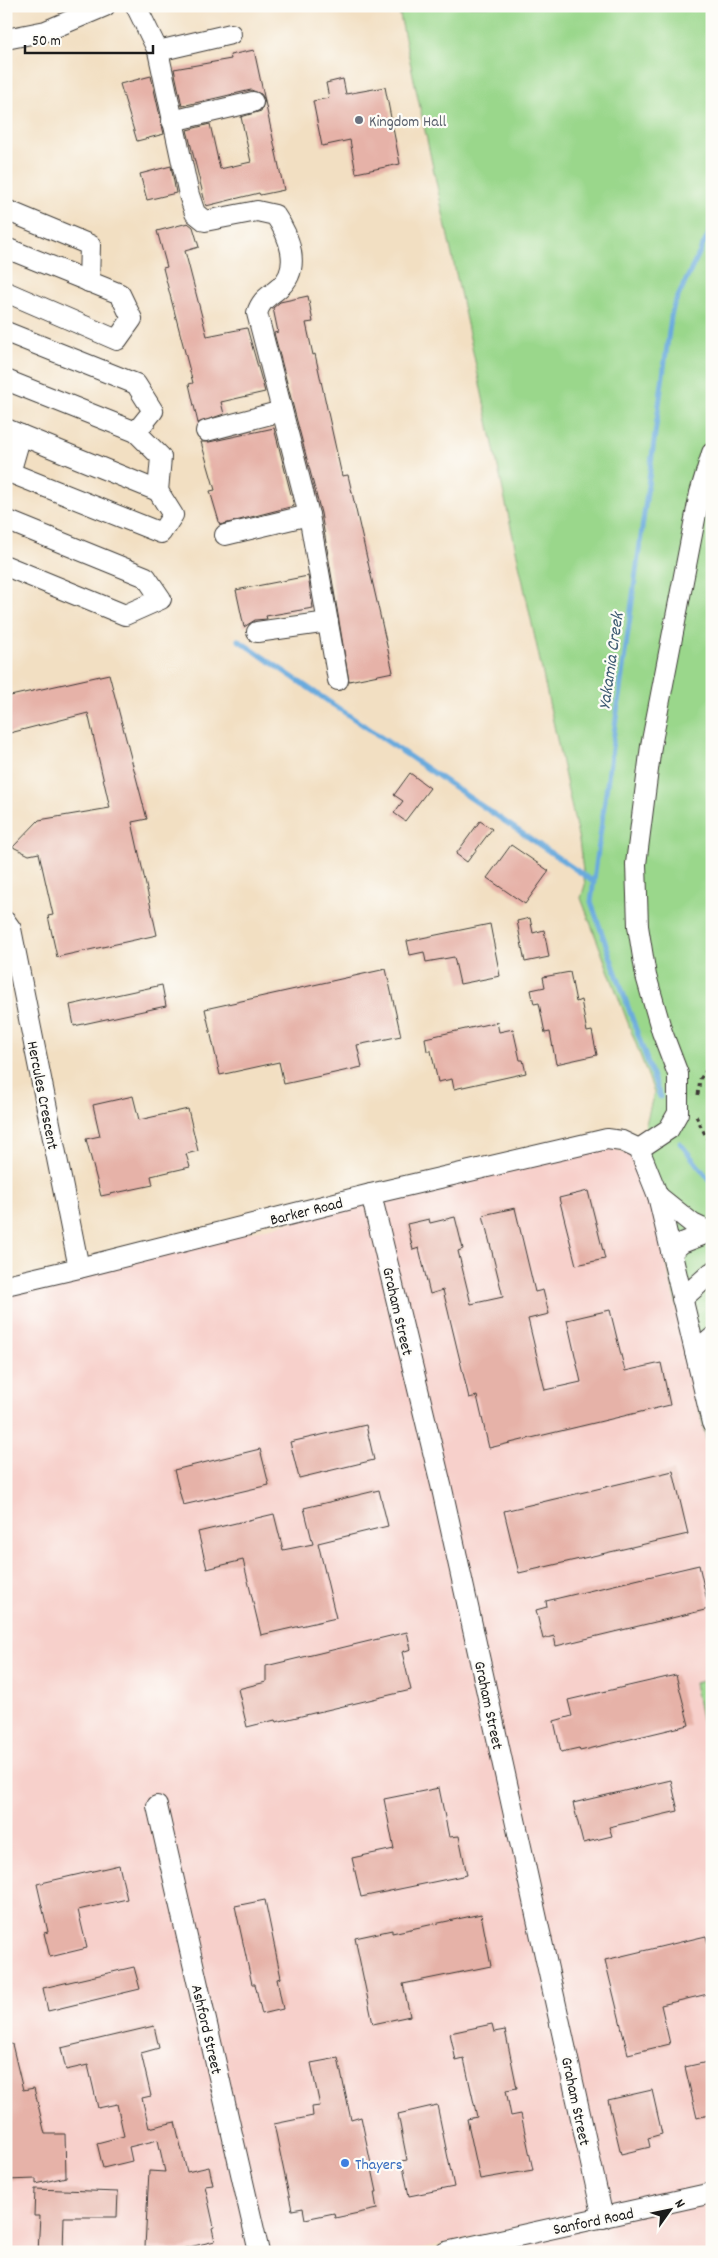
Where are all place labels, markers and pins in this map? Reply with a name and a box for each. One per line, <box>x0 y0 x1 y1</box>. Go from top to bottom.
place label: Kingdom Hall <box>369 111 447 134</box>
marker: Kingdom Hall <box>353 114 365 126</box>
place label: Thayers <box>355 2154 403 2177</box>
marker: Thayers <box>339 2157 351 2169</box>

